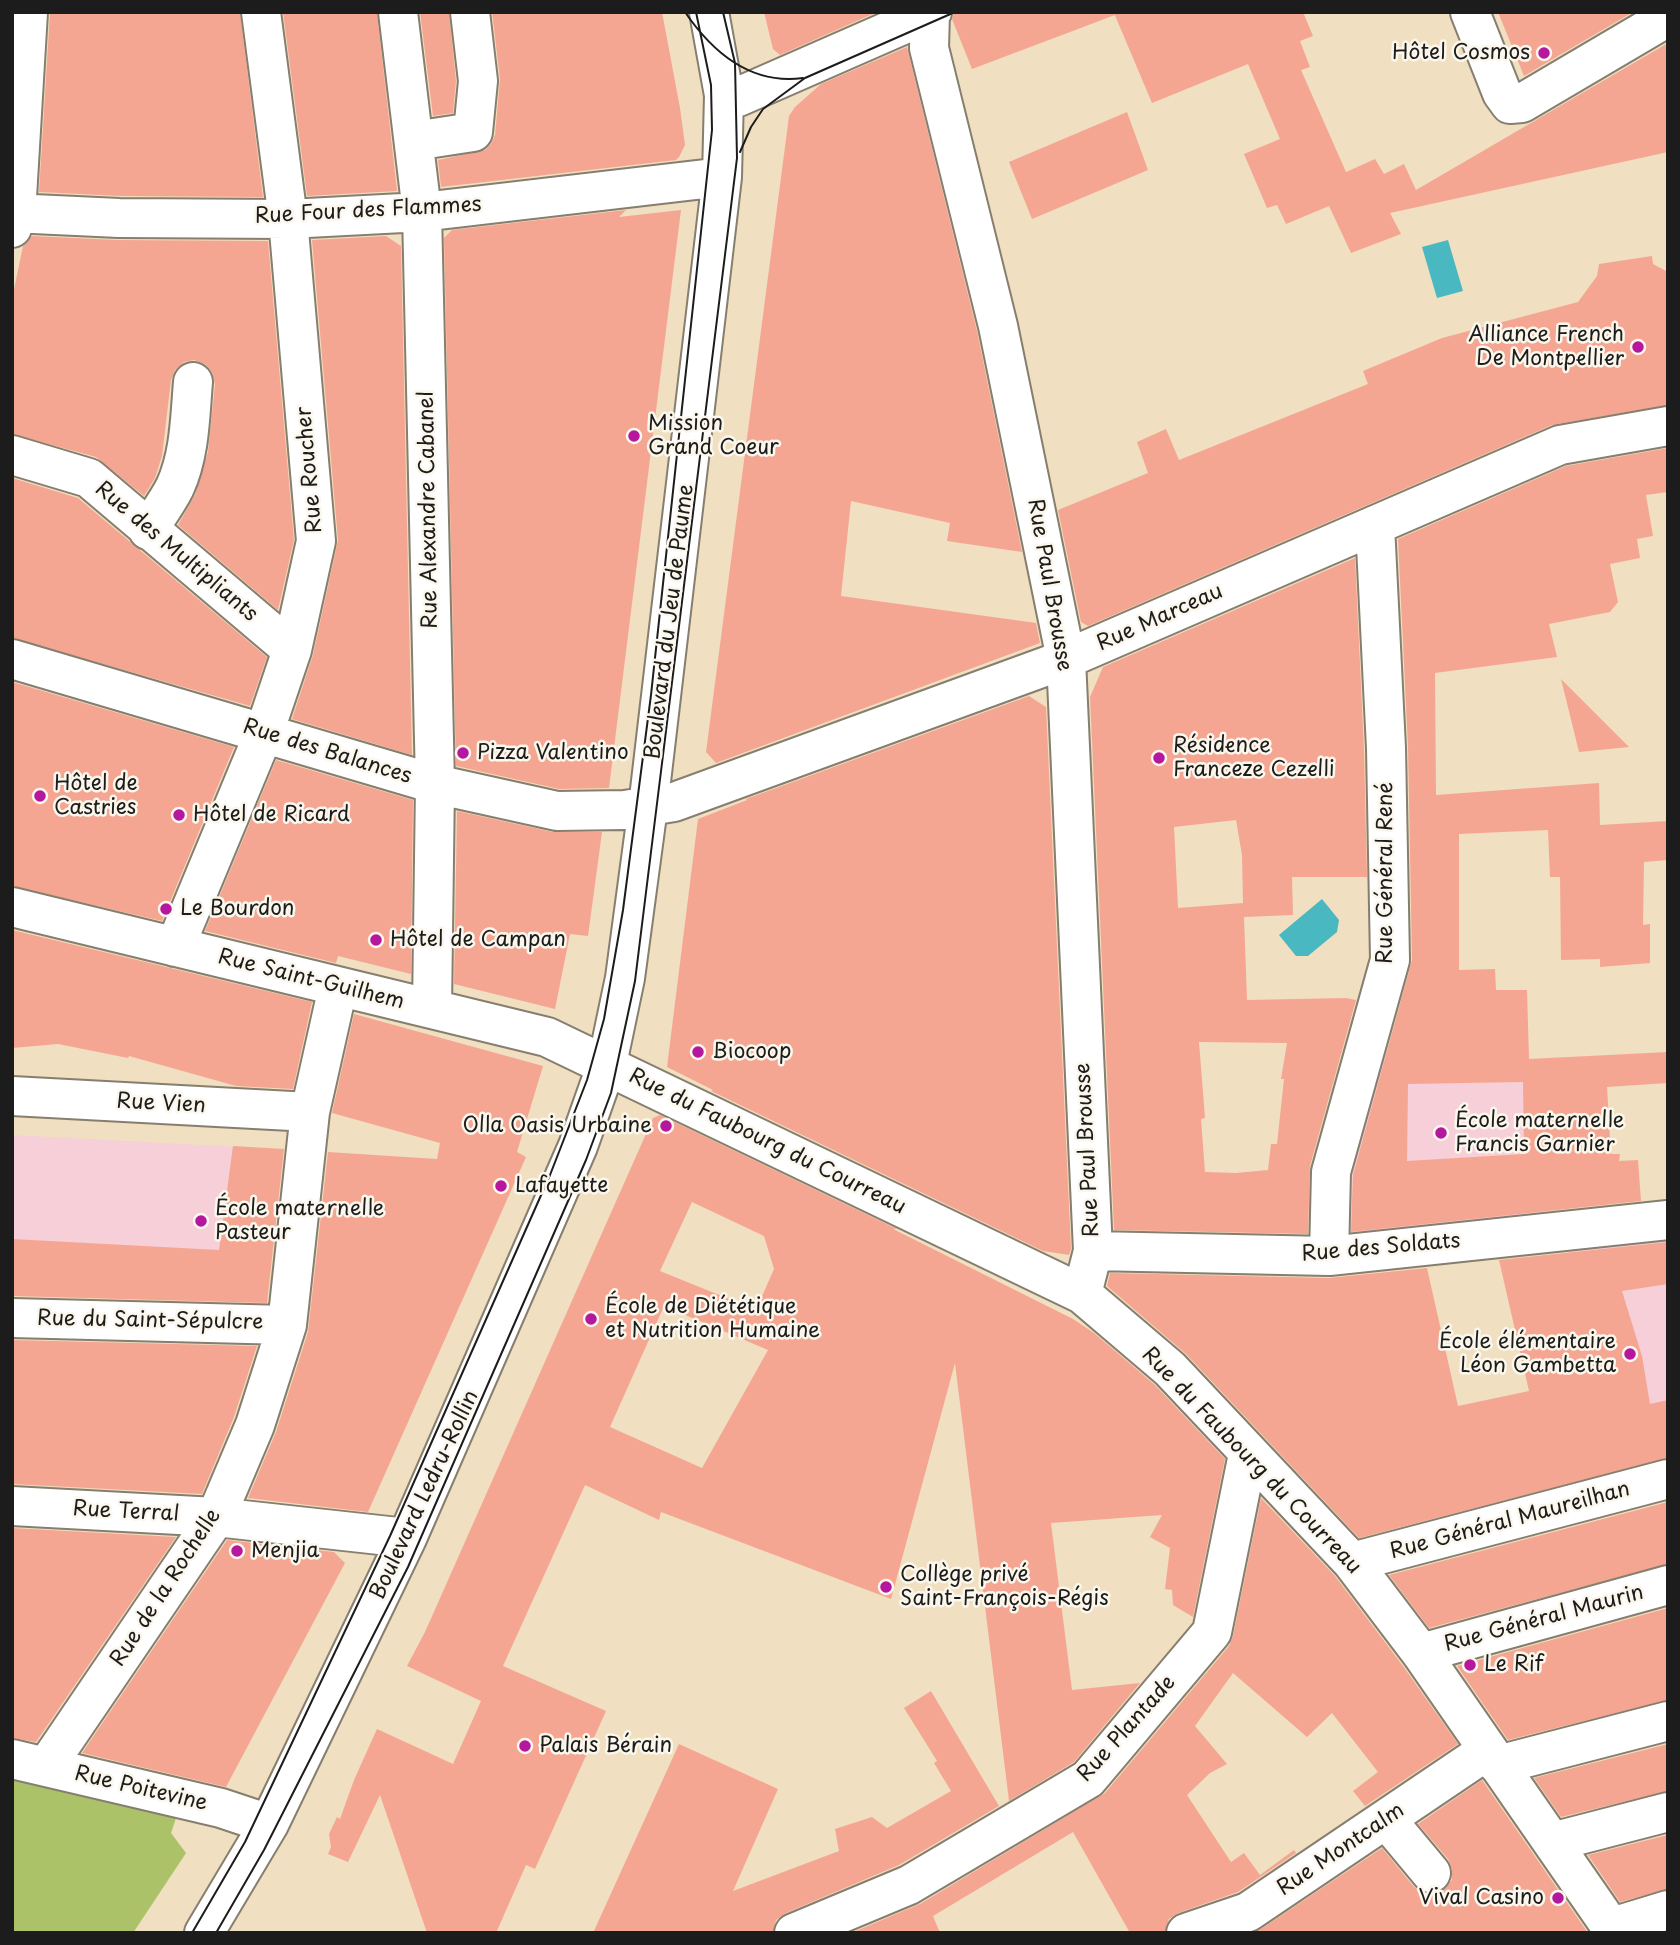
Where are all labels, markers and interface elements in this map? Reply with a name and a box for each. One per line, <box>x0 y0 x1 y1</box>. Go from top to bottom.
place label: Hôtel Cosmos <box>1392 40 1530 66</box>
marker: Hôtel Cosmos <box>1536 45 1552 61</box>
street label: Rue Four des Flammes <box>254 192 482 230</box>
place label: Alliance French De Montpellier <box>1468 322 1624 372</box>
marker: Alliance French De Montpellier <box>1630 339 1646 355</box>
street label: Rue Alexandre Cabanel <box>414 391 444 629</box>
street label: Rue Roucher <box>292 406 328 534</box>
place label: Mission Grand Coeur <box>648 411 779 461</box>
marker: Mission Grand Coeur <box>626 428 642 444</box>
street label: Rue des Multipliants <box>90 477 262 627</box>
street label: Boulevard du Jeu de Paume <box>641 483 699 761</box>
street label: Rue Paul Brousse <box>1021 497 1077 673</box>
street label: Rue Marceau <box>1093 579 1227 657</box>
street label: Rue des Balances <box>240 714 414 790</box>
place label: Résidence Franceze Cezelli <box>1173 733 1335 783</box>
place label: Pizza Valentino <box>477 740 629 766</box>
marker: Pizza Valentino <box>455 745 471 761</box>
marker: Résidence Franceze Cezelli <box>1151 750 1167 766</box>
place label: Hôtel de Castries <box>54 771 138 821</box>
street label: Rue Général René <box>1373 782 1399 964</box>
marker: Hôtel de Castries <box>32 788 48 804</box>
place label: Hôtel de Ricard <box>193 802 350 828</box>
marker: Hôtel de Ricard <box>171 807 187 823</box>
place label: Le Bourdon <box>180 896 294 922</box>
marker: Le Bourdon <box>158 901 174 917</box>
place label: Hôtel de Campan <box>390 927 566 953</box>
marker: Hôtel de Campan <box>368 932 384 948</box>
street label: Rue Saint-Guilhem <box>215 945 407 1015</box>
place label: Biocoop <box>712 1039 791 1065</box>
marker: Biocoop <box>690 1044 706 1060</box>
street label: Rue Paul Brousse <box>1071 1062 1105 1238</box>
street label: Rue du Faubourg du Courreau <box>624 1064 910 1220</box>
street label: Rue Vien <box>116 1089 206 1119</box>
place label: École maternelle Francis Garnier <box>1455 1108 1624 1158</box>
place label: Olla Oasis Urbaine <box>463 1113 652 1139</box>
marker: Olla Oasis Urbaine <box>658 1118 674 1134</box>
marker: École maternelle Francis Garnier <box>1433 1125 1449 1141</box>
place label: Lafayette <box>515 1173 609 1199</box>
marker: Lafayette <box>493 1178 509 1194</box>
place label: École maternelle Pasteur <box>215 1196 384 1246</box>
marker: École maternelle Pasteur <box>193 1213 209 1229</box>
street label: Rue des Soldats <box>1300 1228 1462 1268</box>
place label: École de Diététique et Nutrition Humaine <box>605 1294 820 1344</box>
street label: Rue du Saint-Sépulcre <box>37 1306 263 1336</box>
marker: École de Diététique et Nutrition Humaine <box>583 1311 599 1327</box>
place label: École élémentaire Léon Gambetta <box>1439 1329 1616 1379</box>
street label: Rue du Faubourg du Courreau <box>1136 1343 1366 1579</box>
marker: École élémentaire Léon Gambetta <box>1622 1346 1638 1362</box>
street label: Boulevard Ledru-Rollin <box>365 1386 485 1604</box>
street label: Rue Général Maureilhan <box>1387 1477 1633 1565</box>
street label: Rue Terral <box>72 1497 180 1527</box>
street label: Rue de la Rochelle <box>106 1504 226 1672</box>
place label: Menjia <box>251 1538 319 1564</box>
marker: Menjia <box>229 1543 245 1559</box>
place label: Collège privé Saint-François-Régis <box>900 1562 1109 1612</box>
marker: Collège privé Saint-François-Régis <box>878 1579 894 1595</box>
street label: Rue Général Maurin <box>1441 1580 1647 1658</box>
place label: Le Rif <box>1484 1652 1543 1678</box>
marker: Le Rif <box>1462 1657 1478 1673</box>
street label: Rue Plantade <box>1073 1671 1181 1787</box>
place label: Palais Bérain <box>539 1733 672 1759</box>
marker: Palais Bérain <box>517 1738 533 1754</box>
street label: Rue Poitevine <box>72 1761 210 1817</box>
street label: Rue Montcalm <box>1273 1798 1409 1902</box>
place label: Vival Casino <box>1419 1885 1544 1911</box>
marker: Vival Casino <box>1550 1890 1566 1906</box>

